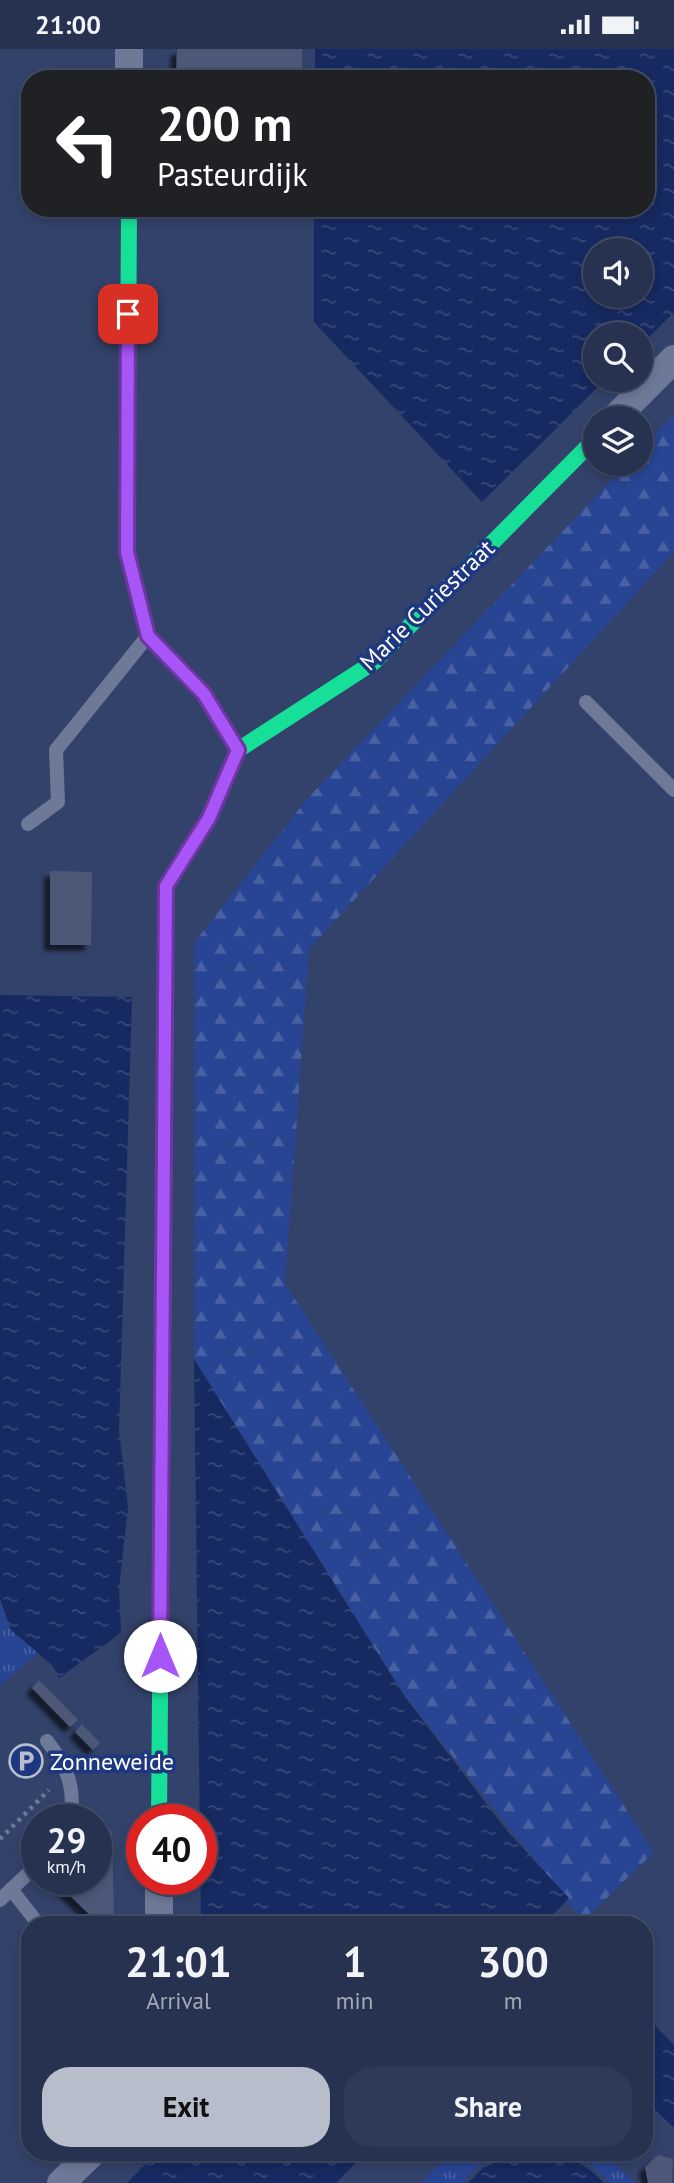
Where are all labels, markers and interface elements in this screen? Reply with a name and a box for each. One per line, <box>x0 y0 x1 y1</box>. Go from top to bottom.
text: 21:00 <box>35 8 101 41</box>
text: 200 m <box>157 91 292 155</box>
icon: left <box>42 98 133 189</box>
text: Pasteurdijk <box>157 153 308 195</box>
map controls <box>583 238 653 476</box>
button: sound <box>583 238 653 308</box>
pin <box>98 284 158 344</box>
icon: arrive <box>109 295 147 333</box>
button: search <box>583 322 653 392</box>
button: layers <box>583 406 653 476</box>
street label: Marie Curiestraat <box>353 533 501 677</box>
position arrow <box>123 1619 197 1693</box>
parking icon: Zonneweide <box>7 1742 45 1780</box>
place label: Zonneweide <box>50 1746 174 1777</box>
speed limit sign: 40 <box>126 1804 217 1895</box>
text: 29 <box>47 1817 86 1863</box>
text: km/h <box>47 1855 86 1878</box>
text: 21:01 <box>125 1934 232 1989</box>
text: 1 <box>343 1934 366 1989</box>
text: 300 <box>477 1934 549 1989</box>
text: Arrival <box>146 1986 211 2015</box>
text: min <box>336 1986 373 2015</box>
text: m <box>504 1986 522 2015</box>
button: Exit <box>42 2067 330 2147</box>
button: Share <box>344 2067 632 2147</box>

